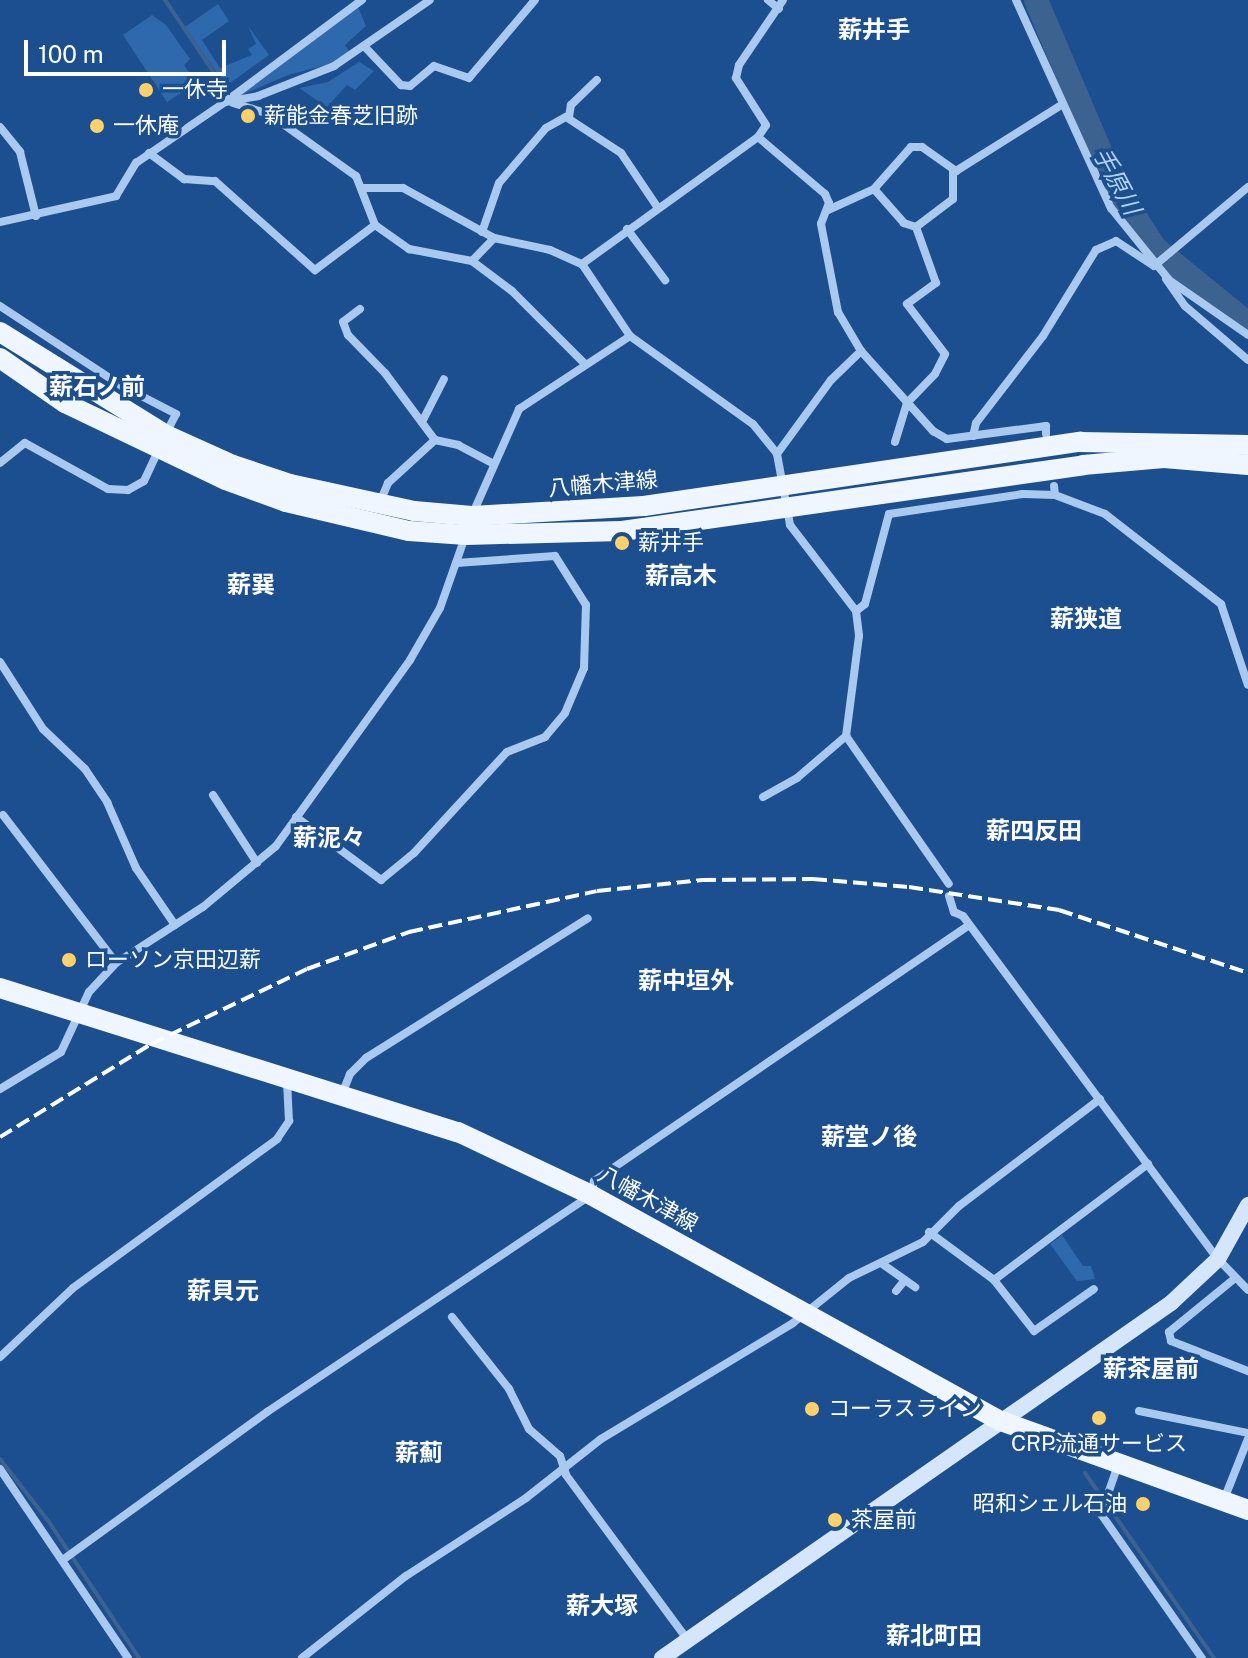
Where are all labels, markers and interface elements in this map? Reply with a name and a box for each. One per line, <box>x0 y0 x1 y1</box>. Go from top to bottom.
district label: 薪井手 <box>838 16 910 44</box>
scale bar <box>28 24 230 74</box>
text: 100 m <box>38 40 104 68</box>
place label: 一休寺 <box>162 77 228 103</box>
marker: 一休寺 <box>137 81 155 99</box>
place label: 薪能金春芝旧跡 <box>264 103 418 129</box>
marker: 薪能金春芝旧跡 <box>239 107 257 125</box>
place label: 一休庵 <box>113 113 179 139</box>
marker: 一休庵 <box>88 117 106 135</box>
water label: 手原川 <box>1087 142 1147 220</box>
district label: 薪石ノ前 <box>49 373 145 401</box>
street label: 八幡木津線 <box>547 466 659 502</box>
place label: 薪井手 <box>638 530 704 556</box>
marker: 薪井手 <box>613 534 631 552</box>
district label: 薪高木 <box>645 562 717 590</box>
district label: 薪巽 <box>227 571 275 599</box>
district label: 薪狭道 <box>1050 605 1122 633</box>
district label: 薪四反田 <box>986 817 1082 845</box>
district label: 薪泥々 <box>293 824 365 852</box>
place label: ローソン京田辺薪 <box>85 947 261 973</box>
marker: ローソン京田辺薪 <box>60 951 78 969</box>
district label: 薪中垣外 <box>638 967 734 995</box>
district label: 薪堂ノ後 <box>821 1123 917 1151</box>
street label: 八幡木津線 <box>593 1161 703 1237</box>
district label: 薪貝元 <box>187 1277 259 1305</box>
district label: 薪茶屋前 <box>1103 1355 1199 1383</box>
place label: コーラスライン <box>828 1396 982 1422</box>
marker: コーラスライン <box>803 1400 821 1418</box>
marker: CRP流通サービス <box>1090 1409 1108 1427</box>
place label: CRP流通サービス <box>1011 1431 1187 1457</box>
district label: 薪薊 <box>395 1439 443 1467</box>
place label: 昭和シェル石油 <box>973 1491 1127 1517</box>
marker: 昭和シェル石油 <box>1134 1495 1152 1513</box>
place label: 茶屋前 <box>851 1507 917 1533</box>
marker: 茶屋前 <box>826 1511 844 1529</box>
district label: 薪大塚 <box>566 1592 638 1620</box>
district label: 薪北町田 <box>886 1622 982 1650</box>

